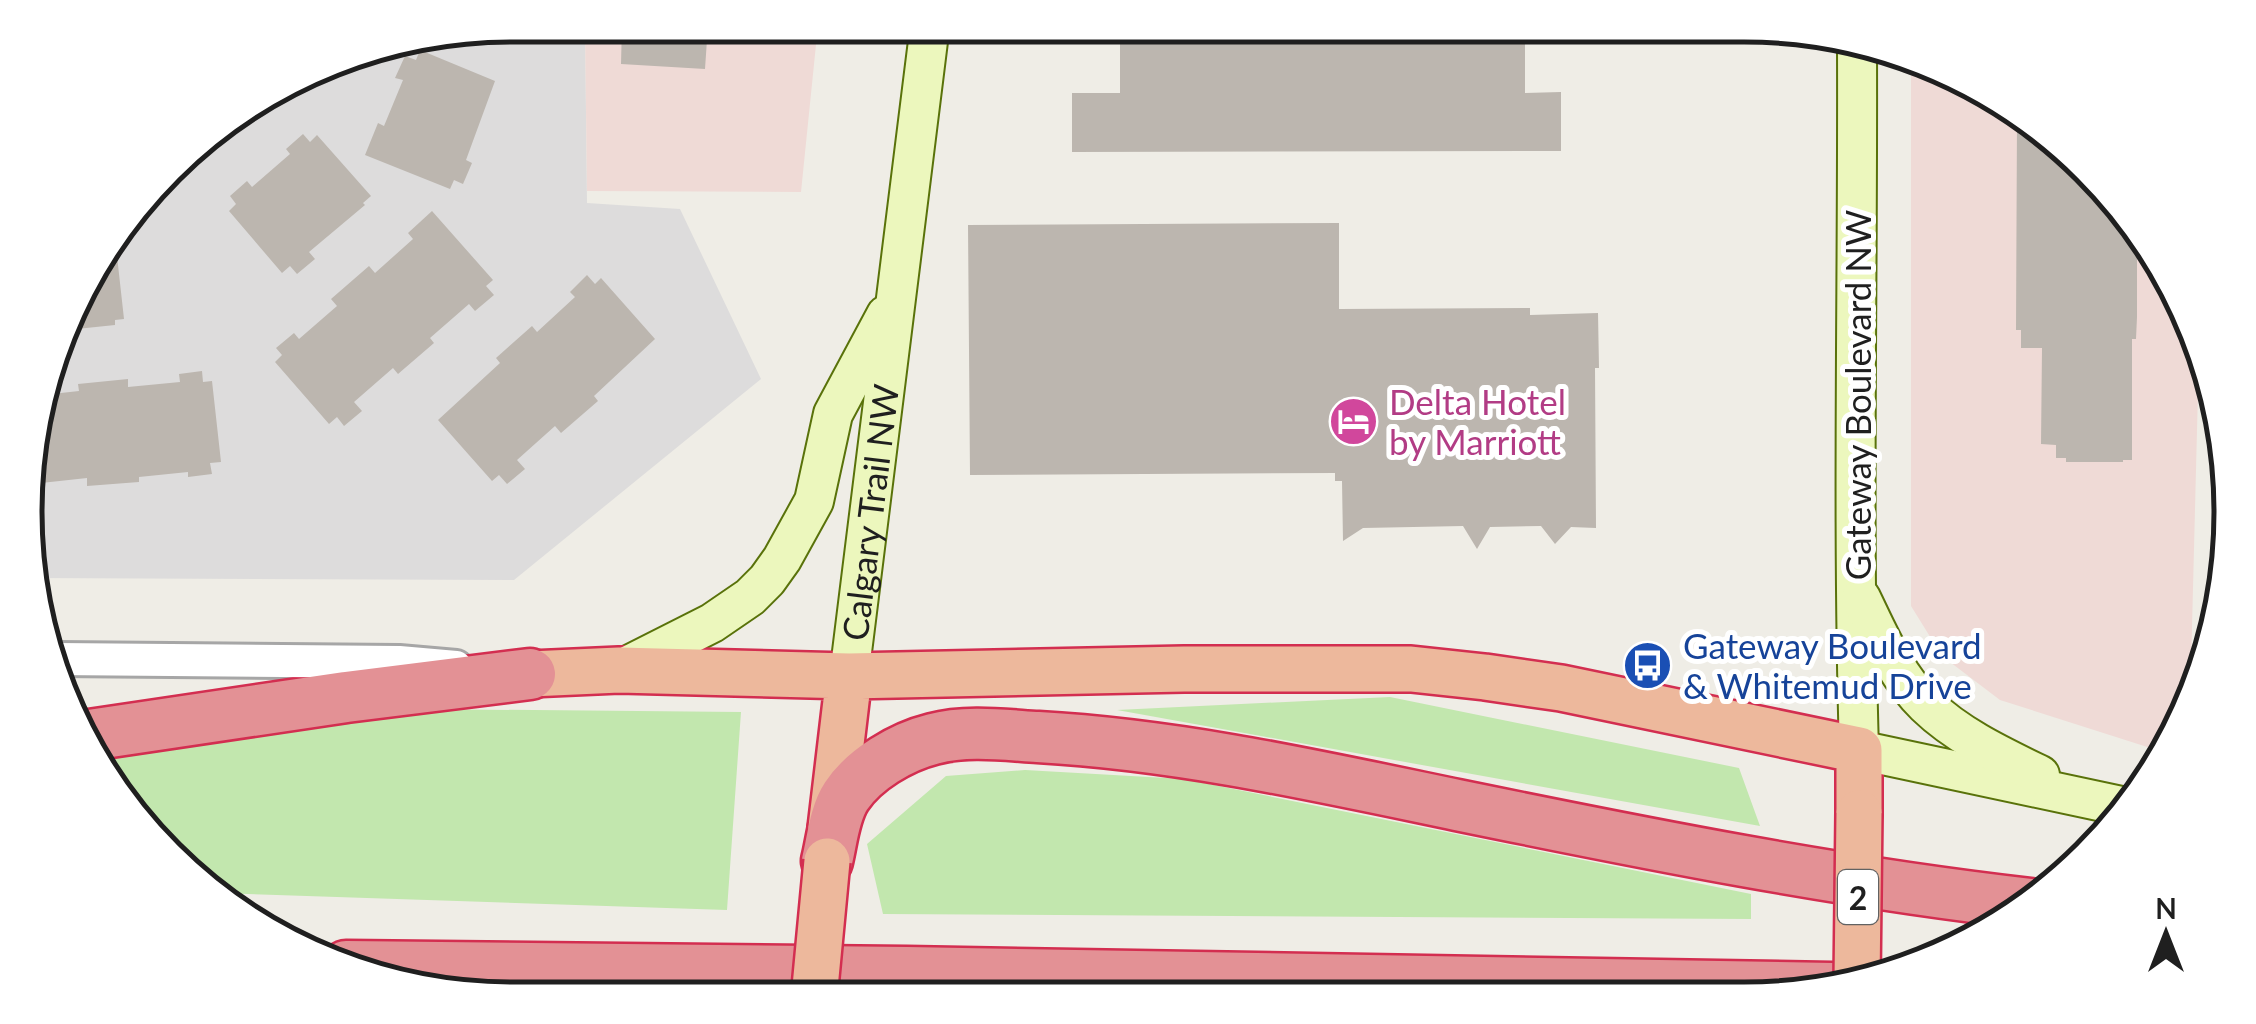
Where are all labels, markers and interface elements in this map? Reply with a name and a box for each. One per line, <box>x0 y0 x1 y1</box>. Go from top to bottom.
street label: Gateway Boulevard NW <box>1836 210 1878 580</box>
place label: Delta Hotel by Marriott <box>1389 380 1566 462</box>
street label: Calgary Trail NW <box>833 382 906 643</box>
hotel icon: Delta Hotel by Marriott <box>1328 395 1380 447</box>
place label: Gateway Boulevard & Whitemud Drive <box>1683 624 1982 706</box>
bus stop icon: Gateway Boulevard & Whitemud Drive <box>1622 639 1674 691</box>
road number: 2 <box>1838 870 1878 924</box>
north arrow <box>2116 884 2216 984</box>
text: N <box>2155 891 2177 925</box>

